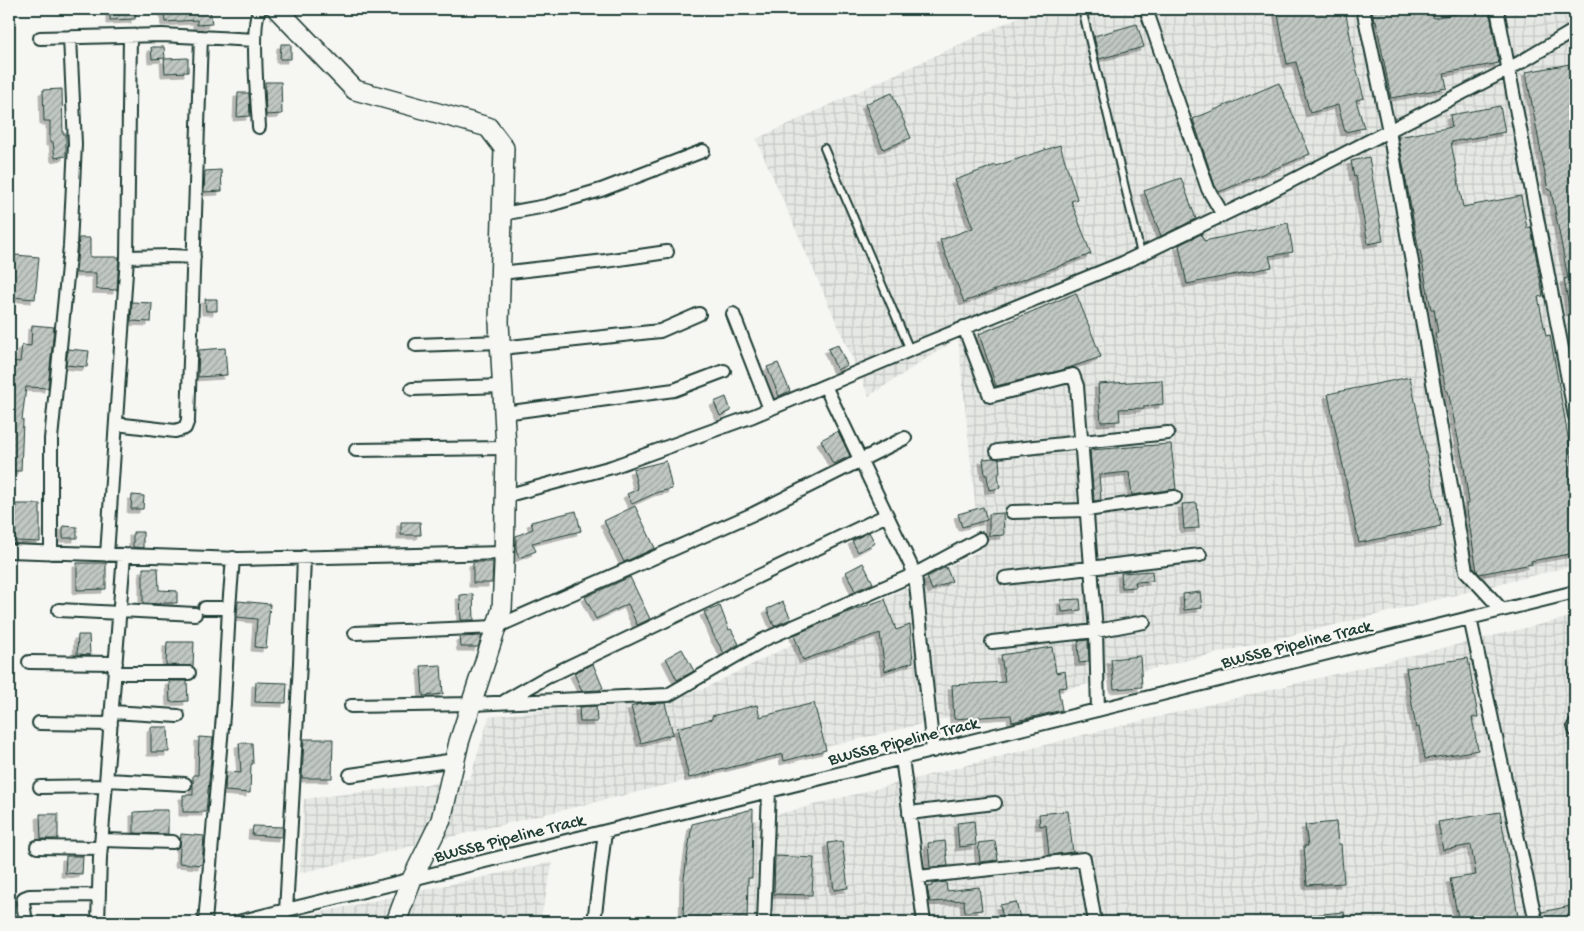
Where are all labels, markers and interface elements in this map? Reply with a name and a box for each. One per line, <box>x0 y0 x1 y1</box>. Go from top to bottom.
street label: BWSSB Pipeline Track <box>1218 616 1376 674</box>
street label: BWSSB Pipeline Track <box>825 713 983 771</box>
street label: BWSSB Pipeline Track <box>431 810 589 868</box>

